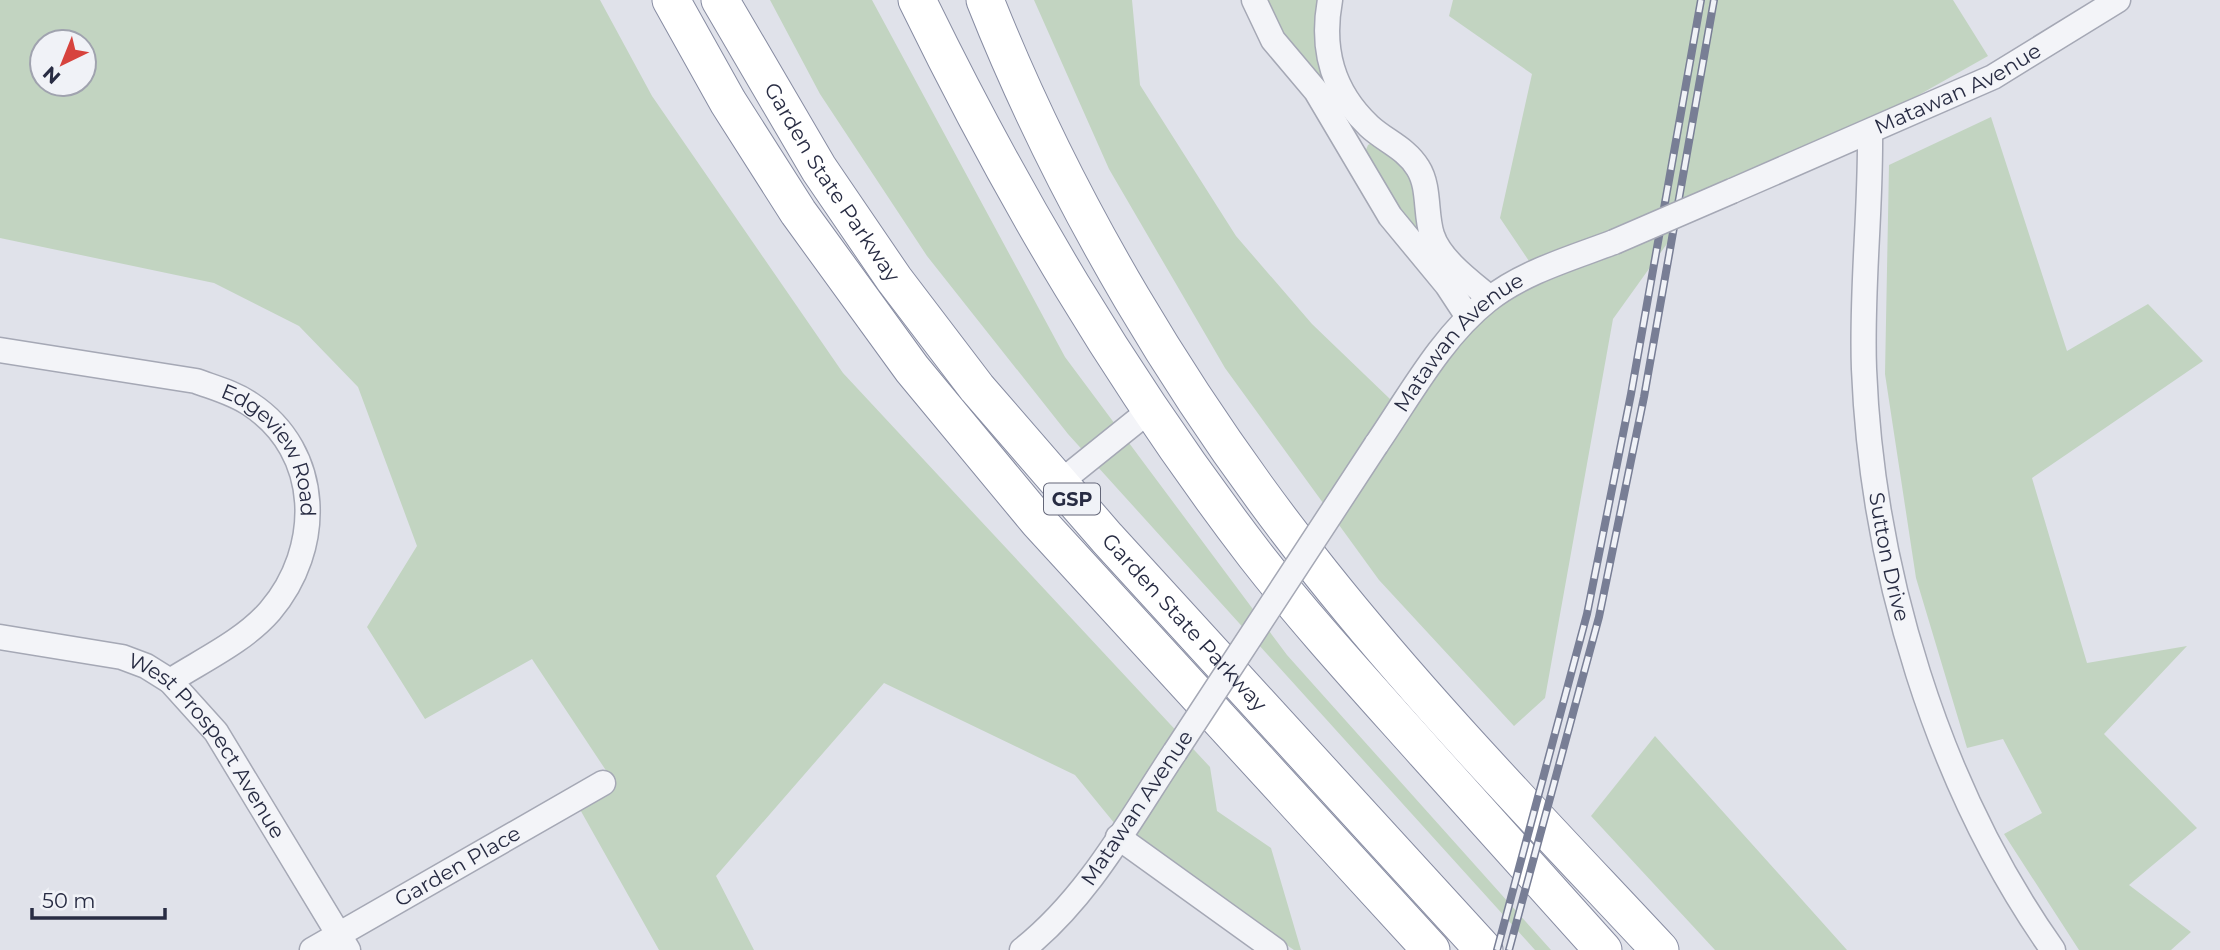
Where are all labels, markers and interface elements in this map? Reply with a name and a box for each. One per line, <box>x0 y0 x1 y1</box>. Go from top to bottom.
north arrow <box>28 28 98 98</box>
street label: Matawan Avenue <box>1871 37 2046 139</box>
text: N <box>38 61 65 89</box>
street label: Garden State Parkway <box>759 78 906 287</box>
street label: Matawan Avenue <box>1388 267 1528 417</box>
street label: Edgeview Road <box>218 378 321 517</box>
road number: GSP <box>1044 484 1100 514</box>
street label: Sutton Drive <box>1864 491 1915 624</box>
street label: Garden State Parkway <box>1097 528 1273 717</box>
street label: West Prospect Avenue <box>125 647 291 843</box>
street label: Matawan Avenue <box>1075 725 1198 890</box>
street label: Garden Place <box>390 820 525 912</box>
scale bar <box>32 876 164 920</box>
text: 50 m <box>42 888 96 913</box>

